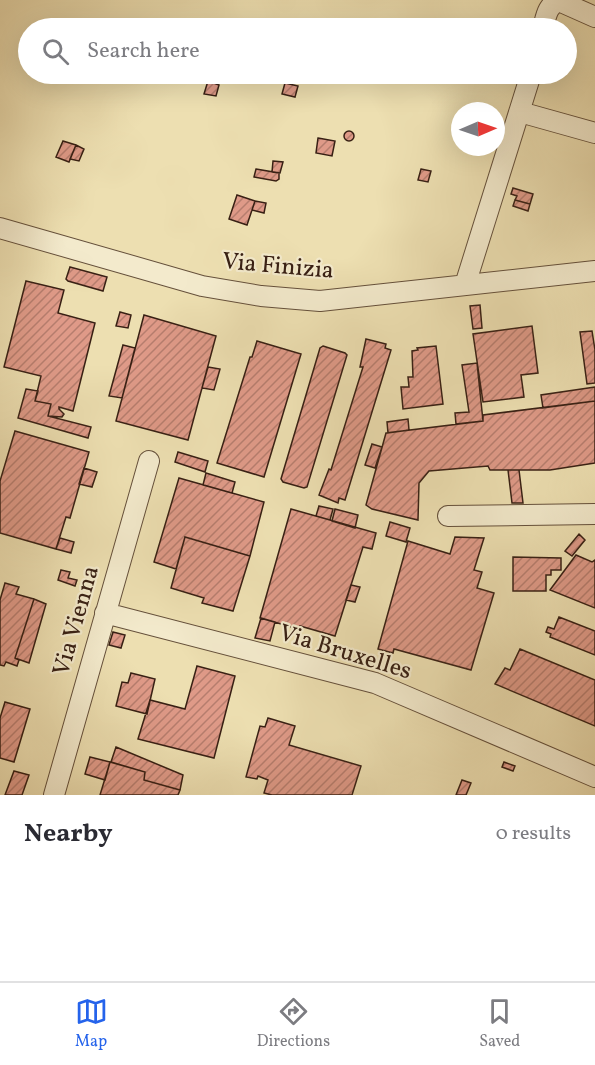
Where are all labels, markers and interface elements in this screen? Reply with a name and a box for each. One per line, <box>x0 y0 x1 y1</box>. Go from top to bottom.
search box <box>18 18 577 84</box>
icon: search <box>39 35 72 68</box>
text: Search here <box>87 36 200 67</box>
north arrow <box>451 102 505 156</box>
street label: Via Finizia <box>221 245 335 289</box>
street label: Via Vienna <box>45 562 109 680</box>
street label: Via Bruxelles <box>274 617 416 689</box>
text: Nearby <box>24 816 113 852</box>
text: 0 results <box>496 820 571 848</box>
tab: Map <box>75 995 108 1053</box>
tab: Directions <box>257 995 330 1053</box>
tab: Saved <box>479 995 520 1053</box>

